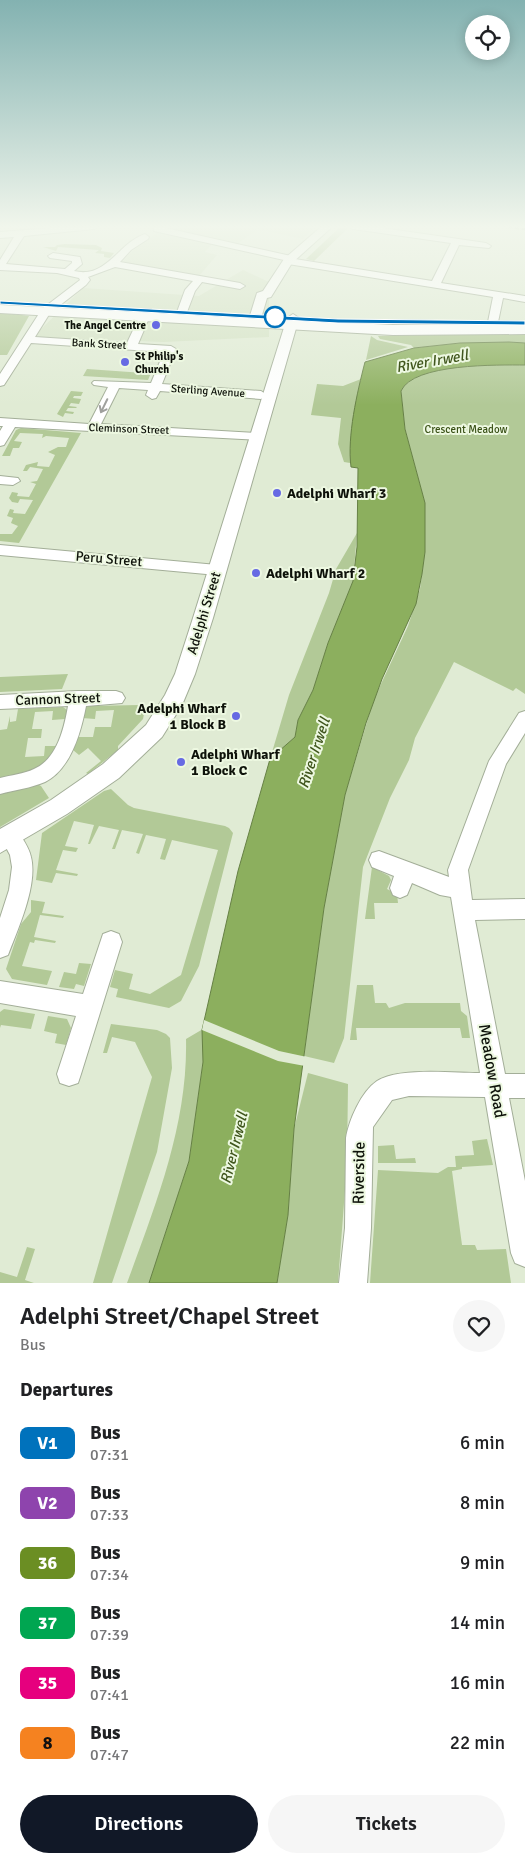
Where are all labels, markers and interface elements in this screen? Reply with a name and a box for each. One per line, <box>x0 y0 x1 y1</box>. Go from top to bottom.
map controls <box>465 15 510 60</box>
button: locate <box>465 15 510 60</box>
unlabelled marker <box>264 306 286 328</box>
place label: The Angel Centre <box>64 319 147 332</box>
marker: The Angel Centre <box>150 319 162 331</box>
street label: Bank Street <box>71 336 127 352</box>
water label: River Irwell <box>395 346 471 376</box>
place label: St Philip's Church <box>135 350 183 376</box>
marker: St Philip's Church <box>119 356 131 368</box>
street label: Sterling Avenue <box>171 382 245 400</box>
one-way arrow <box>99 398 108 413</box>
street label: Cleminson Street <box>88 421 170 437</box>
park label: Crescent Meadow <box>424 423 508 436</box>
place label: Adelphi Wharf 3 <box>287 485 386 502</box>
marker: Adelphi Wharf 3 <box>271 487 283 499</box>
street label: Peru Street <box>75 548 143 570</box>
place label: Adelphi Wharf 2 <box>266 565 365 582</box>
marker: Adelphi Wharf 2 <box>250 567 262 579</box>
street label: Adelphi Street <box>183 570 225 656</box>
street label: Cannon Street <box>15 689 101 709</box>
place label: Adelphi Wharf 1 Block B <box>137 700 227 733</box>
marker: Adelphi Wharf 1 Block B <box>230 710 242 722</box>
water label: River Irwell <box>294 714 334 790</box>
place label: Adelphi Wharf 1 Block C <box>191 746 281 779</box>
marker: Adelphi Wharf 1 Block C <box>175 756 187 768</box>
street label: Meadow Road <box>474 1023 510 1119</box>
water label: River Irwell <box>216 1109 252 1186</box>
street label: Riverside <box>348 1142 370 1204</box>
button: heart <box>453 1300 505 1352</box>
text: Adelphi Street/Chapel Street <box>20 1301 319 1331</box>
text: Bus <box>20 1335 45 1355</box>
text: Departures <box>20 1378 113 1402</box>
text: Bus <box>90 1421 121 1445</box>
text: 6 min <box>460 1431 505 1455</box>
text: V1 <box>37 1432 58 1454</box>
text: 07:31 <box>90 1445 129 1465</box>
text: Bus <box>90 1481 121 1505</box>
text: 8 min <box>460 1491 505 1515</box>
text: V2 <box>37 1492 58 1514</box>
text: 07:33 <box>90 1505 129 1525</box>
text: Bus <box>90 1541 121 1565</box>
text: 9 min <box>460 1551 505 1575</box>
text: 36 <box>38 1552 57 1574</box>
text: 07:34 <box>90 1565 129 1585</box>
text: Bus <box>90 1601 121 1625</box>
text: 14 min <box>450 1611 505 1635</box>
text: 37 <box>38 1612 57 1634</box>
text: 07:39 <box>90 1625 129 1645</box>
text: Bus <box>90 1661 121 1685</box>
text: 16 min <box>450 1671 505 1695</box>
text: 35 <box>38 1672 57 1694</box>
text: 07:41 <box>90 1685 129 1705</box>
text: Bus <box>90 1721 121 1745</box>
text: 22 min <box>450 1731 505 1755</box>
text: 8 <box>43 1732 52 1754</box>
text: 07:47 <box>90 1745 129 1765</box>
button: Directions <box>20 1795 258 1853</box>
button: Tickets <box>268 1795 505 1853</box>

